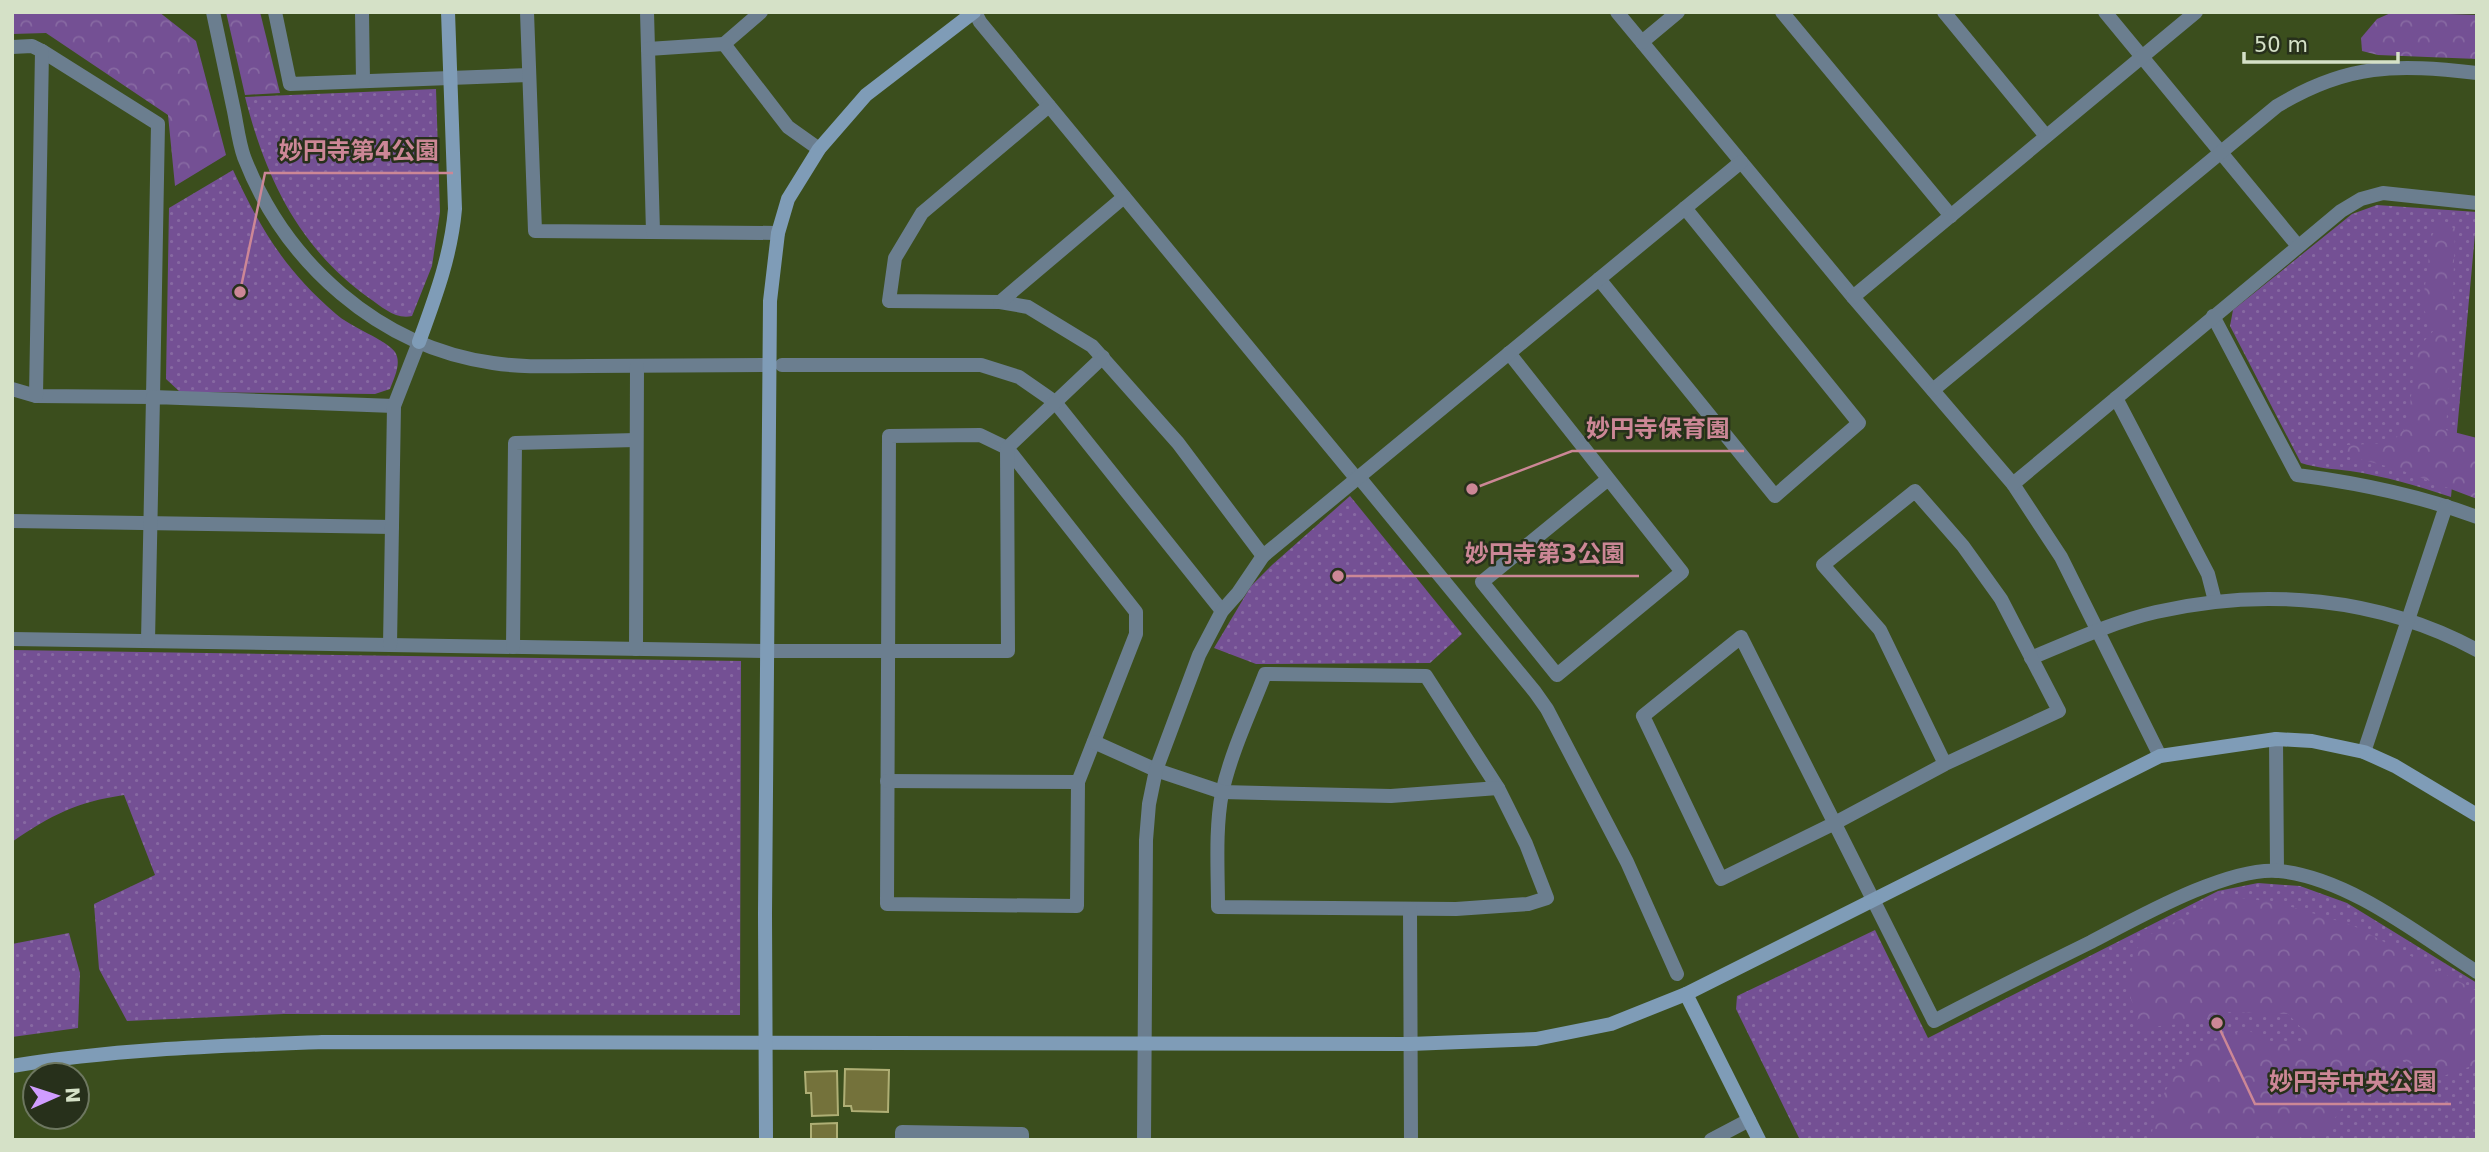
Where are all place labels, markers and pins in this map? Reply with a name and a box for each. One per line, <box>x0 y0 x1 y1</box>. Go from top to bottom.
callout: 妙円寺第4公園 <box>265 128 453 173</box>
callout: 妙円寺保育園 <box>1572 406 1744 451</box>
callout: 妙円寺第3公園 <box>1451 531 1639 576</box>
callout: 妙円寺中央公園 <box>2255 1059 2451 1104</box>

